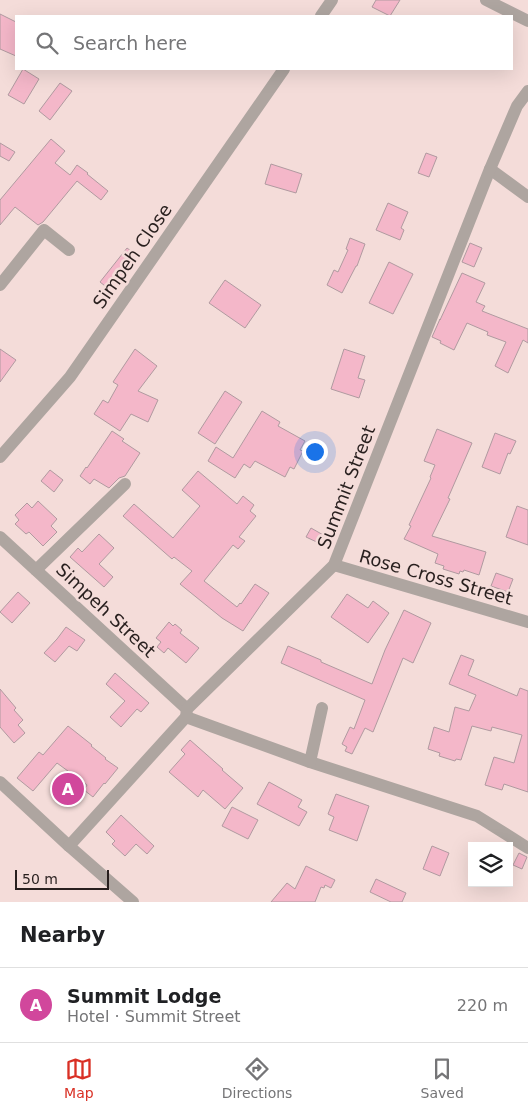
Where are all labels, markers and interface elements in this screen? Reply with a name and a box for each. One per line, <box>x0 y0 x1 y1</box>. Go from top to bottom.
search box <box>15 15 513 70</box>
icon: search <box>33 29 61 57</box>
text: Search here <box>73 32 187 54</box>
street label: Simpeh Close <box>88 200 176 312</box>
street label: Summit Street <box>313 422 379 552</box>
your location <box>302 439 328 465</box>
street label: Rose Cross Street <box>357 545 515 609</box>
street label: Simpeh Street <box>52 559 160 661</box>
pin: A <box>52 770 84 808</box>
map controls <box>468 842 513 887</box>
button: layers <box>468 842 513 887</box>
scale bar <box>15 867 109 890</box>
text: 50 m <box>22 871 58 887</box>
text: Nearby <box>20 923 105 947</box>
text: Summit Lodge <box>67 985 221 1007</box>
text: A <box>30 996 42 1015</box>
text: 220 m <box>457 996 508 1015</box>
text: Hotel · Summit Street <box>67 1007 241 1026</box>
tab: Map <box>64 1055 94 1101</box>
tab: Directions <box>222 1055 292 1101</box>
tab: Saved <box>421 1055 464 1101</box>

